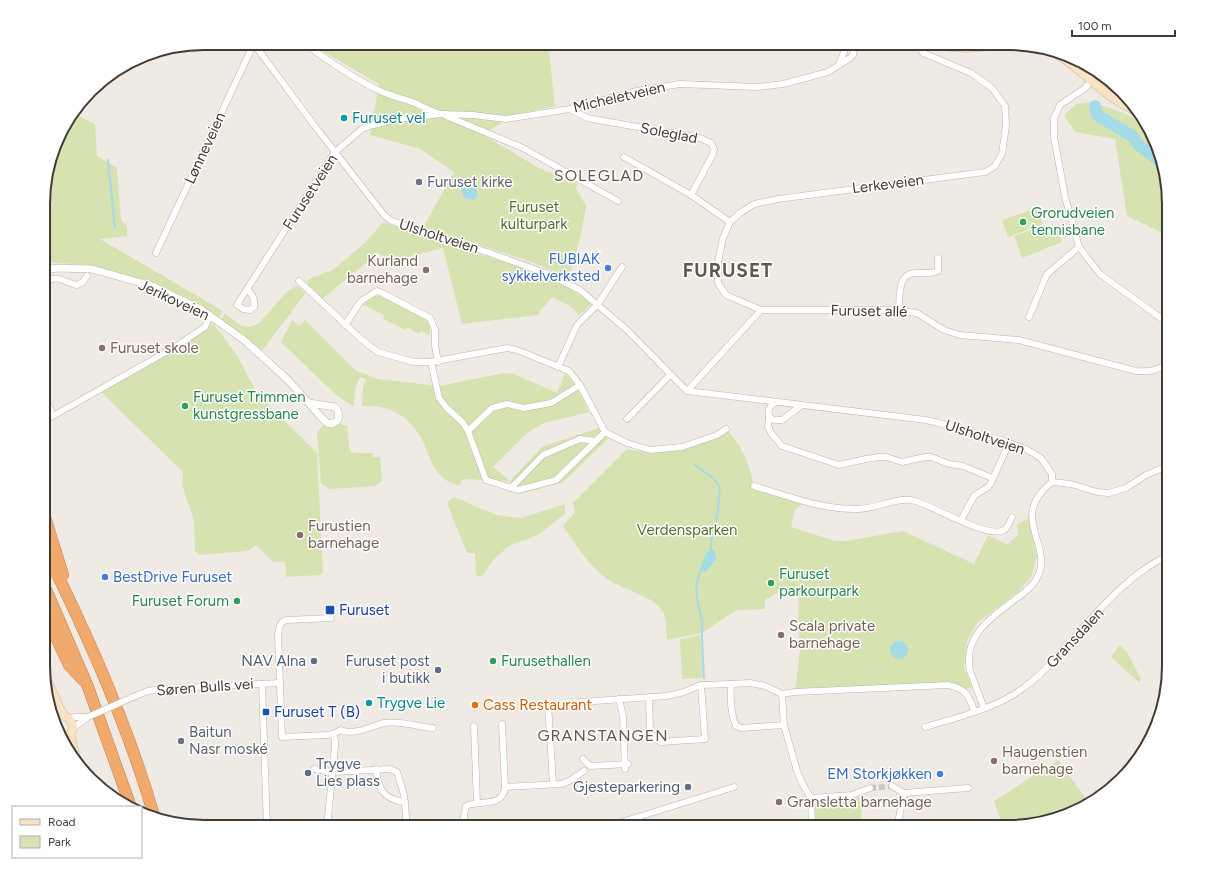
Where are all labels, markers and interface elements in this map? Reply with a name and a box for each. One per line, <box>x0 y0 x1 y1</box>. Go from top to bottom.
scale bar <box>1072 12 1175 38</box>
text: 100 m <box>1078 19 1112 33</box>
street label: Micheletveien <box>571 78 667 116</box>
street label: Lønneveien <box>181 109 229 187</box>
place label: Furuset vel <box>352 109 425 127</box>
marker: Furuset vel <box>339 113 349 123</box>
street label: Soleglad <box>639 119 699 147</box>
street label: Furusetveien <box>279 151 341 233</box>
district label: SOLEGLAD <box>554 166 644 185</box>
street label: Lerkeveien <box>851 171 925 197</box>
place label: Furuset kirke <box>427 173 513 191</box>
marker: Furuset kirke <box>414 177 424 187</box>
park label: Furuset kulturpark <box>501 198 568 233</box>
place label: Grorudveien tennisbane <box>1031 204 1114 239</box>
street label: Ulsholtveien <box>397 215 481 257</box>
marker: Grorudveien tennisbane <box>1018 217 1028 227</box>
place label: FUBIAK sykkelverksted <box>501 250 601 285</box>
place label: Kurland barnehage <box>347 252 418 287</box>
district label: FURUSET <box>683 259 773 282</box>
marker: FUBIAK sykkelverksted <box>603 263 613 273</box>
marker: Kurland barnehage <box>421 265 431 275</box>
street label: Jerikoveien <box>136 276 212 324</box>
street label: Furuset allé <box>830 301 908 321</box>
place label: Furuset skole <box>110 339 199 357</box>
marker: Furuset skole <box>97 343 107 353</box>
place label: Furuset Trimmen kunstgressbane <box>193 388 306 423</box>
marker: Furuset Trimmen kunstgressbane <box>180 401 190 411</box>
street label: Ulsholtveien <box>943 416 1027 458</box>
place label: Furustien barnehage <box>308 517 379 552</box>
park label: Verdensparken <box>637 521 737 539</box>
marker: Furustien barnehage <box>295 530 305 540</box>
place label: Furuset parkourpark <box>779 565 859 600</box>
place label: BestDrive Furuset <box>113 568 232 586</box>
marker: BestDrive Furuset <box>100 572 110 582</box>
marker: Furuset parkourpark <box>766 578 776 588</box>
place label: Furuset Forum <box>132 592 229 610</box>
marker: Furuset Forum <box>232 596 242 606</box>
place label: Furuset <box>339 601 390 619</box>
marker: Furuset <box>324 604 336 616</box>
street label: Gransdalen <box>1043 604 1107 672</box>
place label: Scala private barnehage <box>789 617 875 652</box>
marker: Scala private barnehage <box>776 630 786 640</box>
place label: NAV Alna <box>241 652 306 670</box>
place label: Furuset post i butikk <box>345 652 431 687</box>
place label: Furusethallen <box>501 652 591 670</box>
marker: NAV Alna <box>309 656 319 666</box>
marker: Furusethallen <box>488 656 498 666</box>
marker: Furuset post i butikk <box>433 665 443 675</box>
street label: Søren Bulls vei <box>156 675 254 699</box>
place label: Trygve Lie <box>377 694 445 712</box>
place label: Cass Restaurant <box>483 696 592 714</box>
marker: Trygve Lie <box>364 698 374 708</box>
marker: Cass Restaurant <box>470 700 480 710</box>
place label: Furuset T (B) <box>274 703 360 721</box>
marker: Furuset T (B) <box>261 707 271 717</box>
place label: Baitun Nasr moské <box>189 723 268 758</box>
district label: GRANSTANGEN <box>537 726 669 745</box>
marker: Baitun Nasr moské <box>176 736 186 746</box>
place label: Haugenstien barnehage <box>1002 743 1087 778</box>
place label: Trygve Lies plass <box>316 755 380 790</box>
marker: Haugenstien barnehage <box>989 756 999 766</box>
place label: EM Storkjøkken <box>827 765 932 783</box>
marker: Trygve Lies plass <box>303 768 313 778</box>
marker: EM Storkjøkken <box>935 769 945 779</box>
place label: Gjesteparkering <box>573 778 680 796</box>
marker: Gjesteparkering <box>683 782 693 792</box>
place label: Gransletta barnehage <box>787 793 932 811</box>
marker: Gransletta barnehage <box>774 797 784 807</box>
legend <box>12 806 142 858</box>
text: Road <box>48 815 76 829</box>
text: Park <box>48 835 71 849</box>

